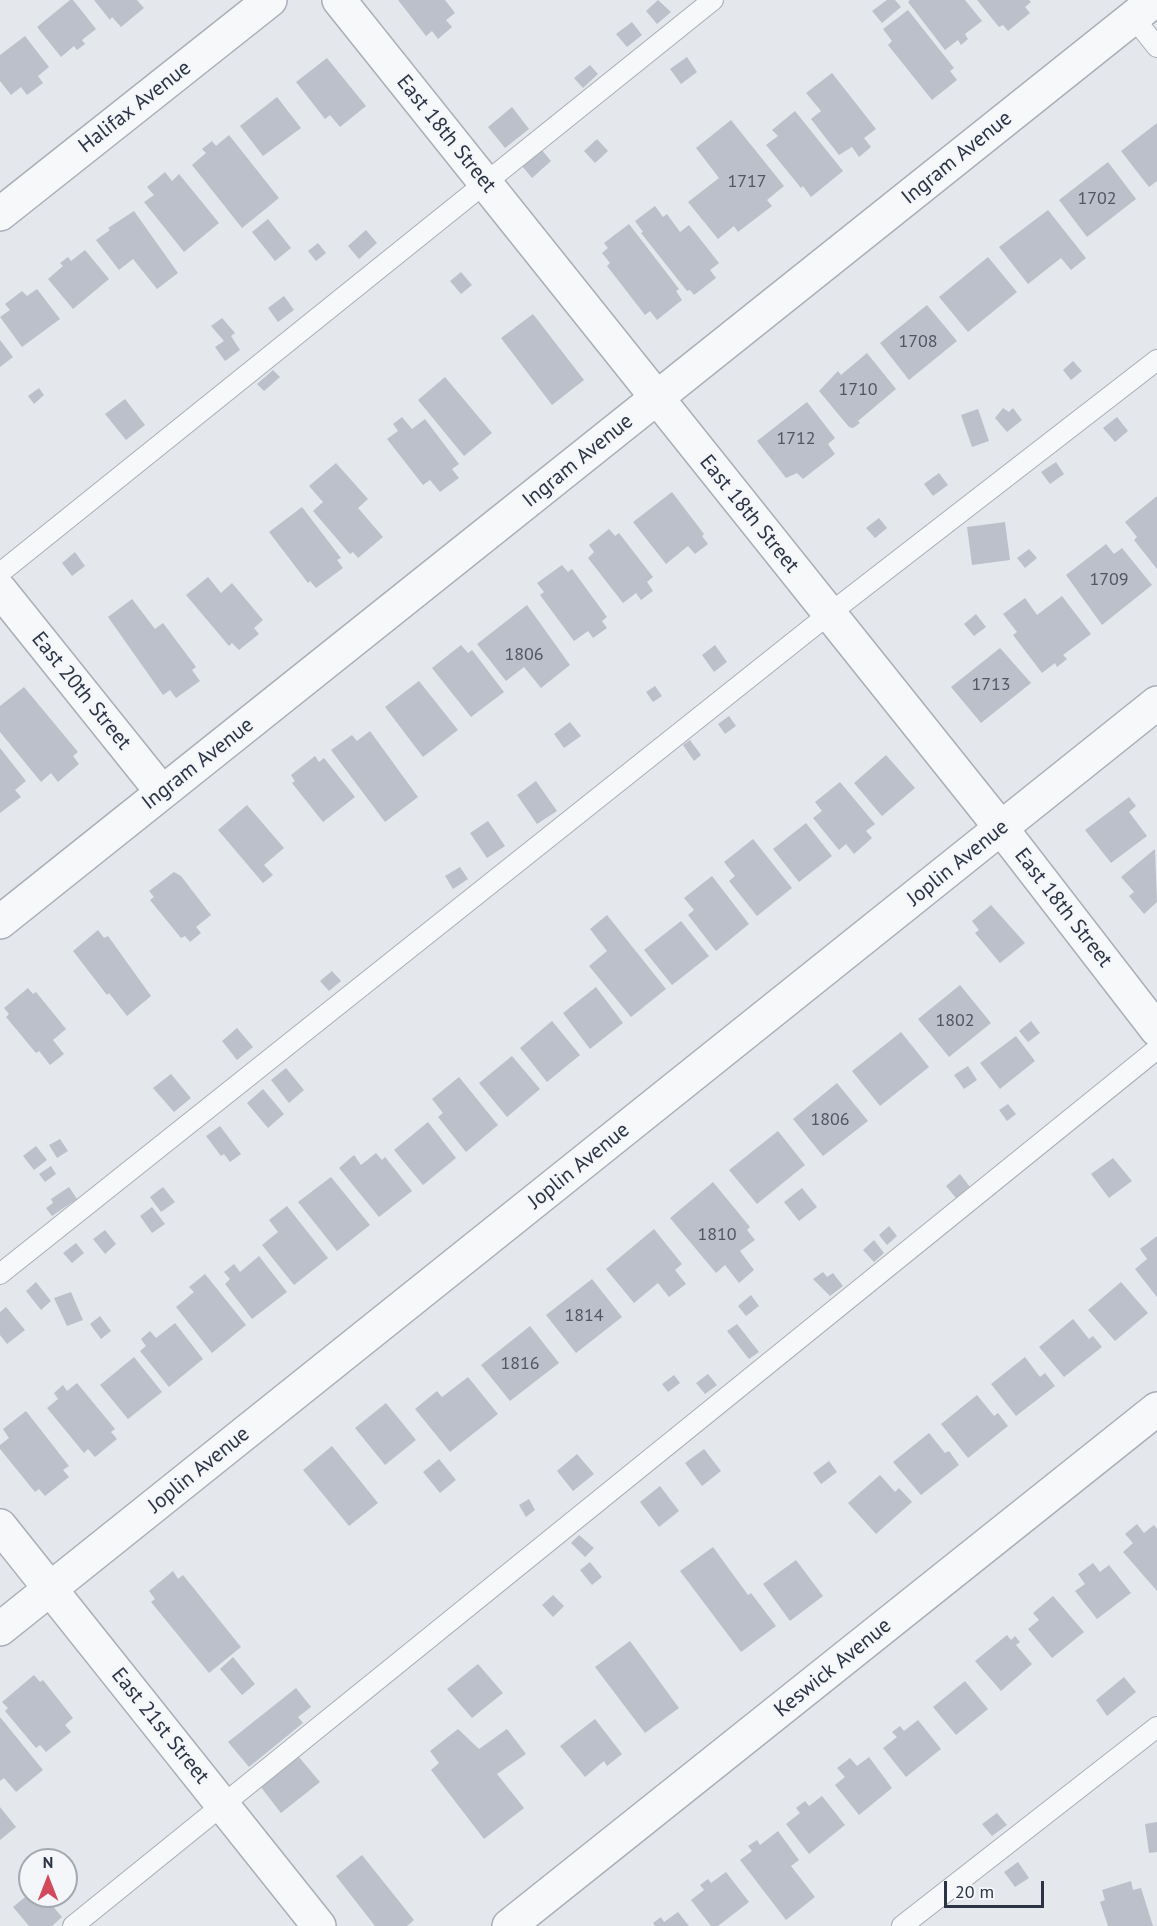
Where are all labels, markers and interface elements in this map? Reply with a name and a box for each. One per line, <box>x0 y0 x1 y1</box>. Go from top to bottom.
street label: Halifax Avenue <box>74 55 196 159</box>
street label: East 18th Street <box>391 70 501 198</box>
street label: Ingram Avenue <box>897 106 1017 210</box>
house number: 1717 <box>727 171 767 193</box>
house number: 1702 <box>1077 188 1117 210</box>
house number: 1708 <box>898 331 938 353</box>
house number: 1710 <box>838 379 878 401</box>
street label: Ingram Avenue <box>518 409 638 513</box>
house number: 1712 <box>776 428 816 450</box>
street label: East 18th Street <box>694 450 804 578</box>
house number: 1709 <box>1089 569 1129 591</box>
street label: East 20th Street <box>26 627 136 755</box>
house number: 1806 <box>504 644 544 666</box>
house number: 1713 <box>971 674 1011 696</box>
street label: Ingram Avenue <box>137 713 259 815</box>
street label: Joplin Avenue <box>902 814 1014 912</box>
street label: East 18th Street <box>1009 844 1117 972</box>
house number: 1802 <box>935 1010 975 1032</box>
house number: 1806 <box>810 1109 850 1131</box>
street label: Joplin Avenue <box>523 1117 635 1215</box>
house number: 1810 <box>697 1224 737 1246</box>
house number: 1814 <box>564 1305 604 1327</box>
house number: 1816 <box>500 1353 540 1375</box>
street label: Joplin Avenue <box>143 1421 255 1519</box>
street label: Keswick Avenue <box>769 1613 897 1723</box>
street label: East 21st Street <box>106 1663 214 1789</box>
north arrow <box>18 1848 78 1908</box>
text: N <box>43 1852 53 1872</box>
scale bar <box>947 1869 1048 1907</box>
text: 20 m <box>955 1880 994 1903</box>

